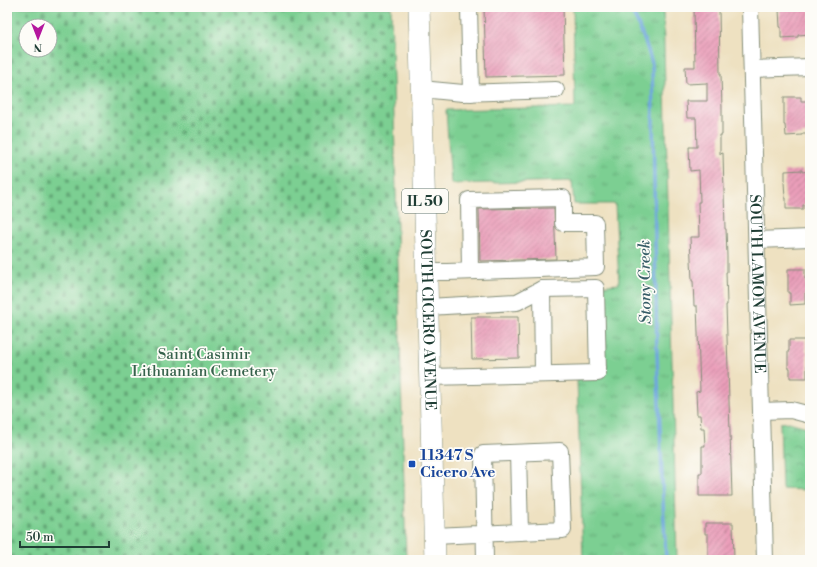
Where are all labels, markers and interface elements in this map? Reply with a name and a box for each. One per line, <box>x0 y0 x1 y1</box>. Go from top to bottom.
north arrow <box>18 18 58 58</box>
text: N <box>33 40 42 54</box>
road number: IL 50 <box>402 189 448 213</box>
street label: SOUTH LAMON AVENUE <box>745 194 769 374</box>
street label: SOUTH CICERO AVENUE <box>415 229 440 411</box>
water label: Stony Creek <box>634 240 656 324</box>
park label: Saint Casimir Lithuanian Cemetery <box>132 345 277 381</box>
place label: 11347 S Cicero Ave <box>420 446 495 482</box>
marker: 11347 S Cicero Ave <box>407 459 417 469</box>
scale bar <box>20 523 109 549</box>
text: 50 m <box>26 530 54 545</box>

